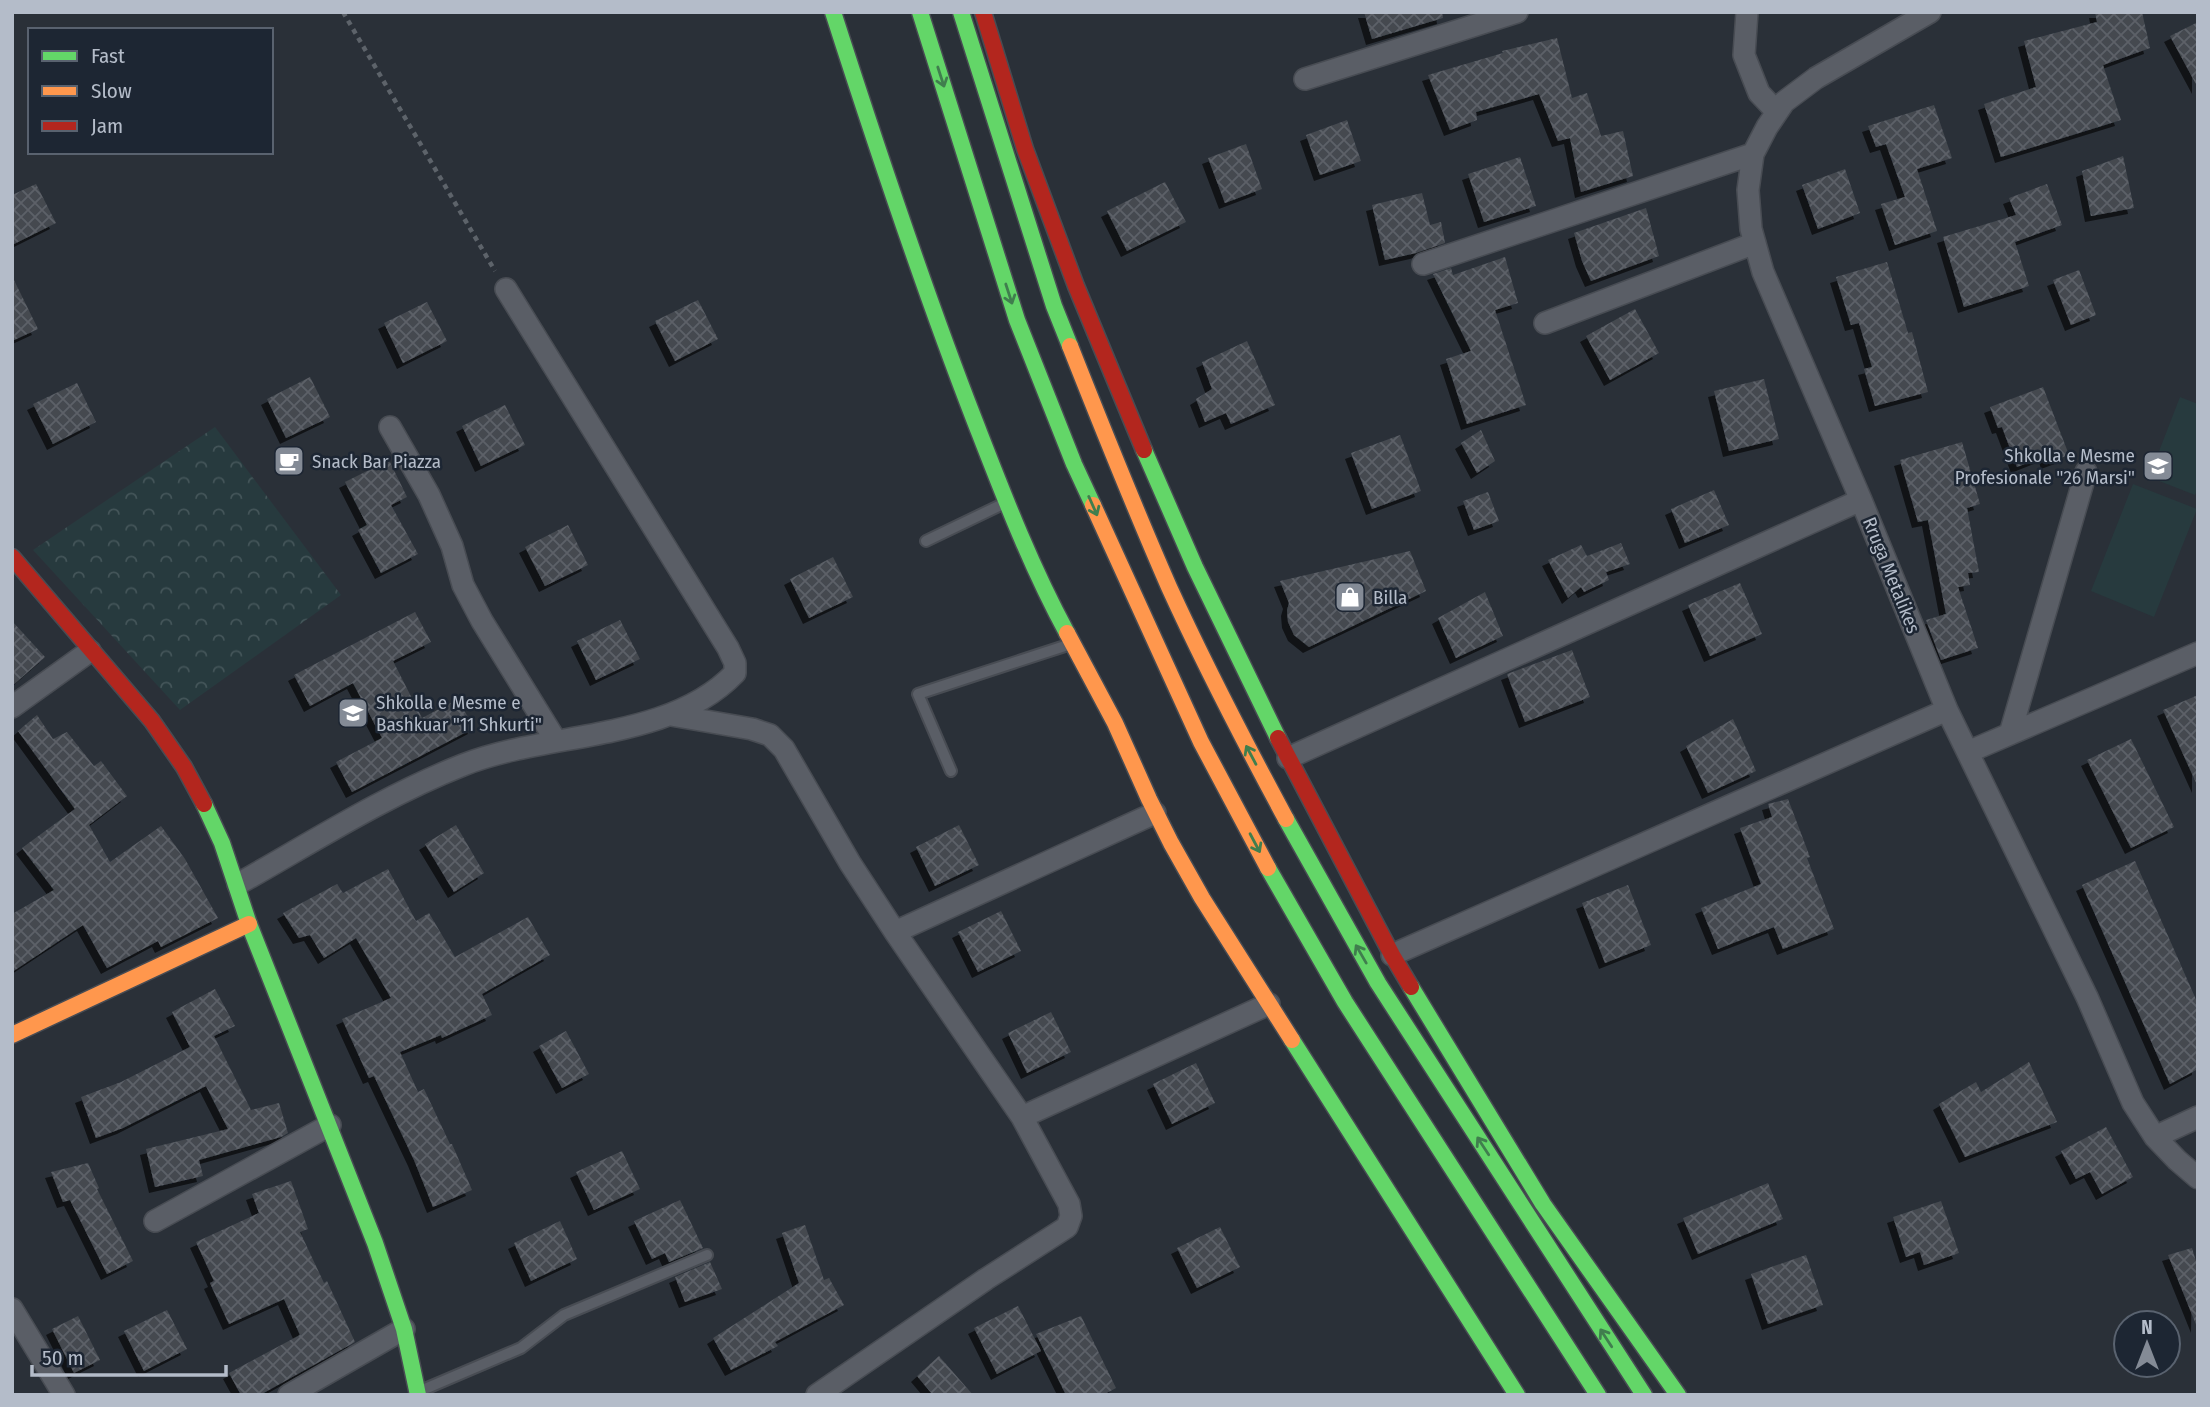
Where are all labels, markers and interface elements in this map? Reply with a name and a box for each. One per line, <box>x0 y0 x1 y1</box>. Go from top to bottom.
legend <box>28 28 273 154</box>
text: Fast <box>91 43 125 69</box>
one-way arrow <box>935 66 948 88</box>
text: Slow <box>91 78 132 104</box>
text: Jam <box>91 113 123 139</box>
one-way arrow <box>1004 283 1017 305</box>
cafe icon: Snack Bar Piazza <box>272 444 306 478</box>
place label: Shkolla e Mesme Profesionale "26 Marsi" <box>1955 444 2135 489</box>
school or university icon: Shkolla e Mesme Profesionale "26 Marsi" <box>2141 449 2175 483</box>
place label: Snack Bar Piazza <box>312 450 441 473</box>
one-way arrow <box>1087 495 1100 516</box>
street label: Rruga Metalikes <box>1858 514 1925 637</box>
shop icon: Billa <box>1333 580 1367 614</box>
place label: Billa <box>1373 586 1407 609</box>
place label: Shkolla e Mesme e Bashkuar "11 Shkurti" <box>376 691 542 736</box>
school or university icon: Shkolla e Mesme e Bashkuar "11 Shkurti" <box>336 696 370 730</box>
one-way arrow <box>1244 745 1258 766</box>
one-way arrow <box>1248 832 1262 853</box>
one-way arrow <box>1354 945 1368 965</box>
one-way arrow <box>1476 1137 1490 1157</box>
north arrow <box>2112 1309 2182 1379</box>
text: N <box>2141 1316 2153 1339</box>
one-way arrow <box>1599 1328 1613 1348</box>
scale bar <box>32 1334 226 1378</box>
text: 50 m <box>42 1345 84 1371</box>

